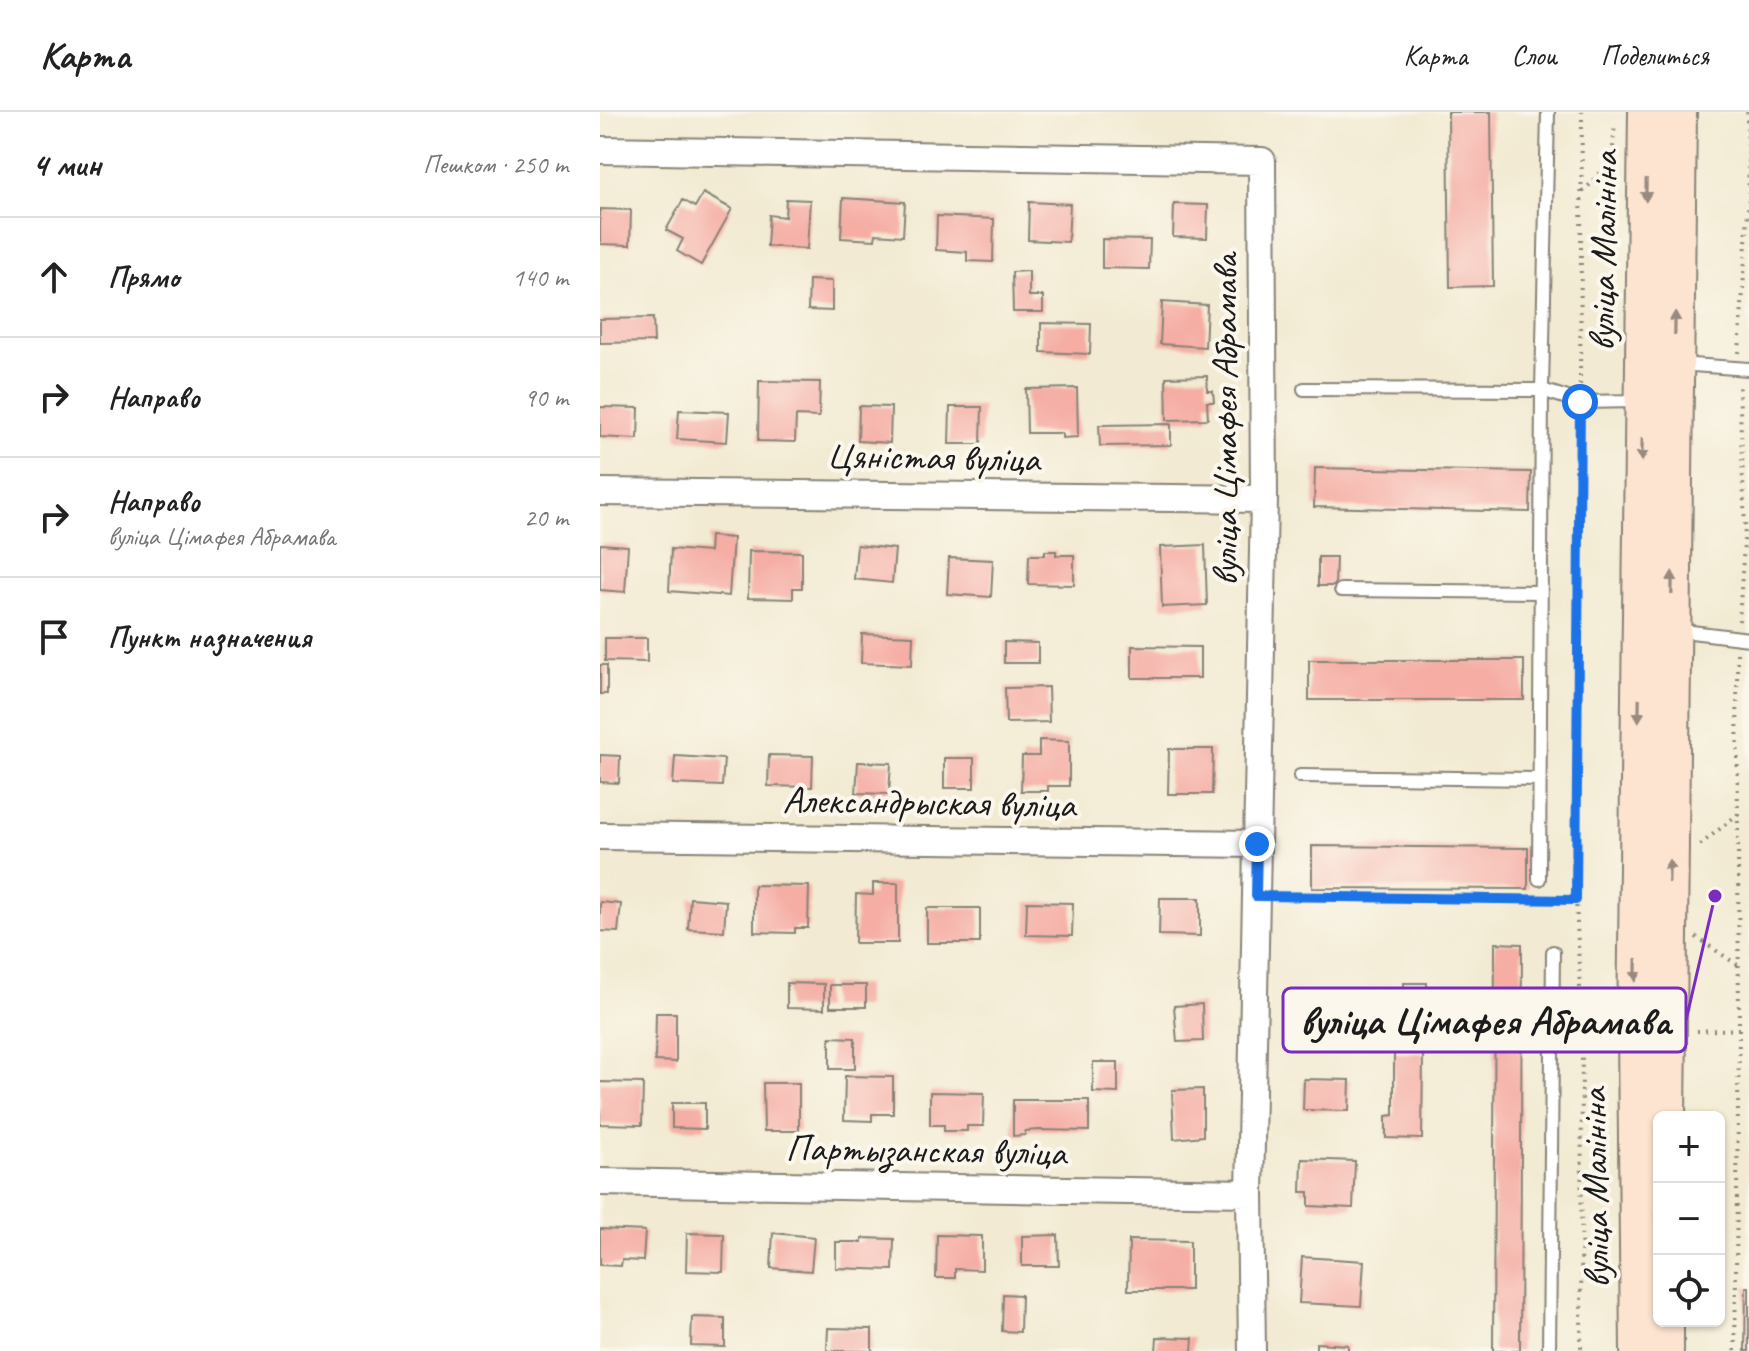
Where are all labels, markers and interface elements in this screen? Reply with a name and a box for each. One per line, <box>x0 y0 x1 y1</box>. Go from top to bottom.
text: Карта <box>40 32 130 79</box>
text: Карта <box>1404 38 1468 73</box>
text: Слои <box>1512 38 1557 73</box>
text: Поделиться <box>1601 38 1709 73</box>
text: 4 мин <box>32 143 101 186</box>
text: Пешком · 250 m <box>423 148 568 181</box>
street label: вуліца Малініна <box>1578 148 1628 351</box>
one-way arrow <box>1640 178 1652 203</box>
street label: вуліца Цімафея Абрамава <box>1201 251 1248 586</box>
icon: ahead <box>32 255 76 299</box>
text: Прямо <box>108 258 179 296</box>
text: 140 m <box>512 261 568 294</box>
one-way arrow <box>1669 310 1681 335</box>
icon: right <box>32 375 76 419</box>
text: Направо <box>108 378 200 416</box>
text: 90 m <box>524 381 568 414</box>
route start <box>1562 384 1598 420</box>
street label: Цяністая вуліца <box>826 432 1042 482</box>
one-way arrow <box>1636 438 1648 463</box>
text: Направо <box>108 482 200 520</box>
icon: right <box>32 495 76 539</box>
text: 20 m <box>524 501 568 534</box>
text: вуліца Цімафея Абрамава <box>108 520 335 553</box>
one-way arrow <box>1666 570 1678 595</box>
icon: arrive <box>32 615 76 659</box>
text: Пункт назначения <box>108 618 311 656</box>
one-way arrow <box>1633 698 1645 723</box>
street label: Александрыская вуліца <box>782 776 1078 828</box>
route end <box>1239 826 1275 862</box>
one-way arrow <box>1663 858 1675 883</box>
one-way arrow <box>1630 958 1643 983</box>
callout: вуліца Цімафея Абрамава <box>1283 988 1686 1052</box>
text: вуліца Цімафея Абрамава <box>1300 996 1674 1046</box>
street label: вуліца Малініна <box>1570 1085 1620 1288</box>
map controls <box>1653 1111 1725 1327</box>
button: + <box>1653 1111 1725 1183</box>
street label: Партызанская вуліца <box>785 1124 1069 1176</box>
button: − <box>1653 1183 1725 1255</box>
button: locate <box>1653 1255 1725 1327</box>

